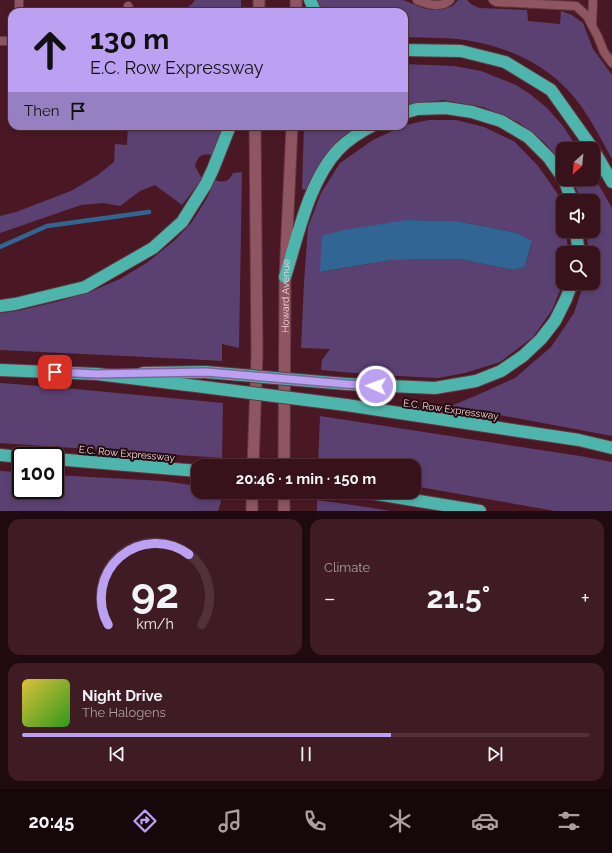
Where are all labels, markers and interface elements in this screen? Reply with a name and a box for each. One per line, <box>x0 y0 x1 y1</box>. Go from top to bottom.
text: 130 m <box>90 23 169 56</box>
icon: ahead <box>24 24 76 76</box>
text: E.C. Row Expressway <box>90 57 264 78</box>
icon: arrive <box>67 100 89 122</box>
text: Then <box>24 102 59 120</box>
north arrow <box>556 142 600 186</box>
map controls <box>556 142 600 290</box>
button: sound <box>556 194 600 238</box>
button: search <box>556 246 600 290</box>
street label: Howard Avenue <box>280 259 292 333</box>
pin <box>38 355 72 389</box>
icon: arrive <box>44 361 66 383</box>
position arrow <box>355 365 397 407</box>
street label: E.C. Row Expressway <box>402 397 500 422</box>
street label: E.C. Row Expressway <box>78 444 176 463</box>
speed limit sign: 100 <box>12 447 64 499</box>
text: 20:46 · 1 min · 150 m <box>236 470 376 488</box>
text: Climate <box>324 560 370 575</box>
text: 92 <box>131 569 179 618</box>
text: 21.5° <box>427 580 490 615</box>
text: − <box>324 585 336 611</box>
text: + <box>581 585 590 611</box>
text: km/h <box>136 616 174 632</box>
text: Night Drive <box>82 687 162 705</box>
text: The Halogens <box>82 705 166 720</box>
icon: previous <box>106 743 128 765</box>
icon: pause <box>295 743 317 765</box>
icon: next <box>484 743 506 765</box>
icon: directions <box>131 807 159 835</box>
icon: music <box>216 807 244 835</box>
icon: phone <box>301 807 329 835</box>
icon: climate <box>386 807 414 835</box>
icon: car <box>471 807 499 835</box>
icon: filters <box>555 807 583 835</box>
text: 20:45 <box>28 811 74 832</box>

